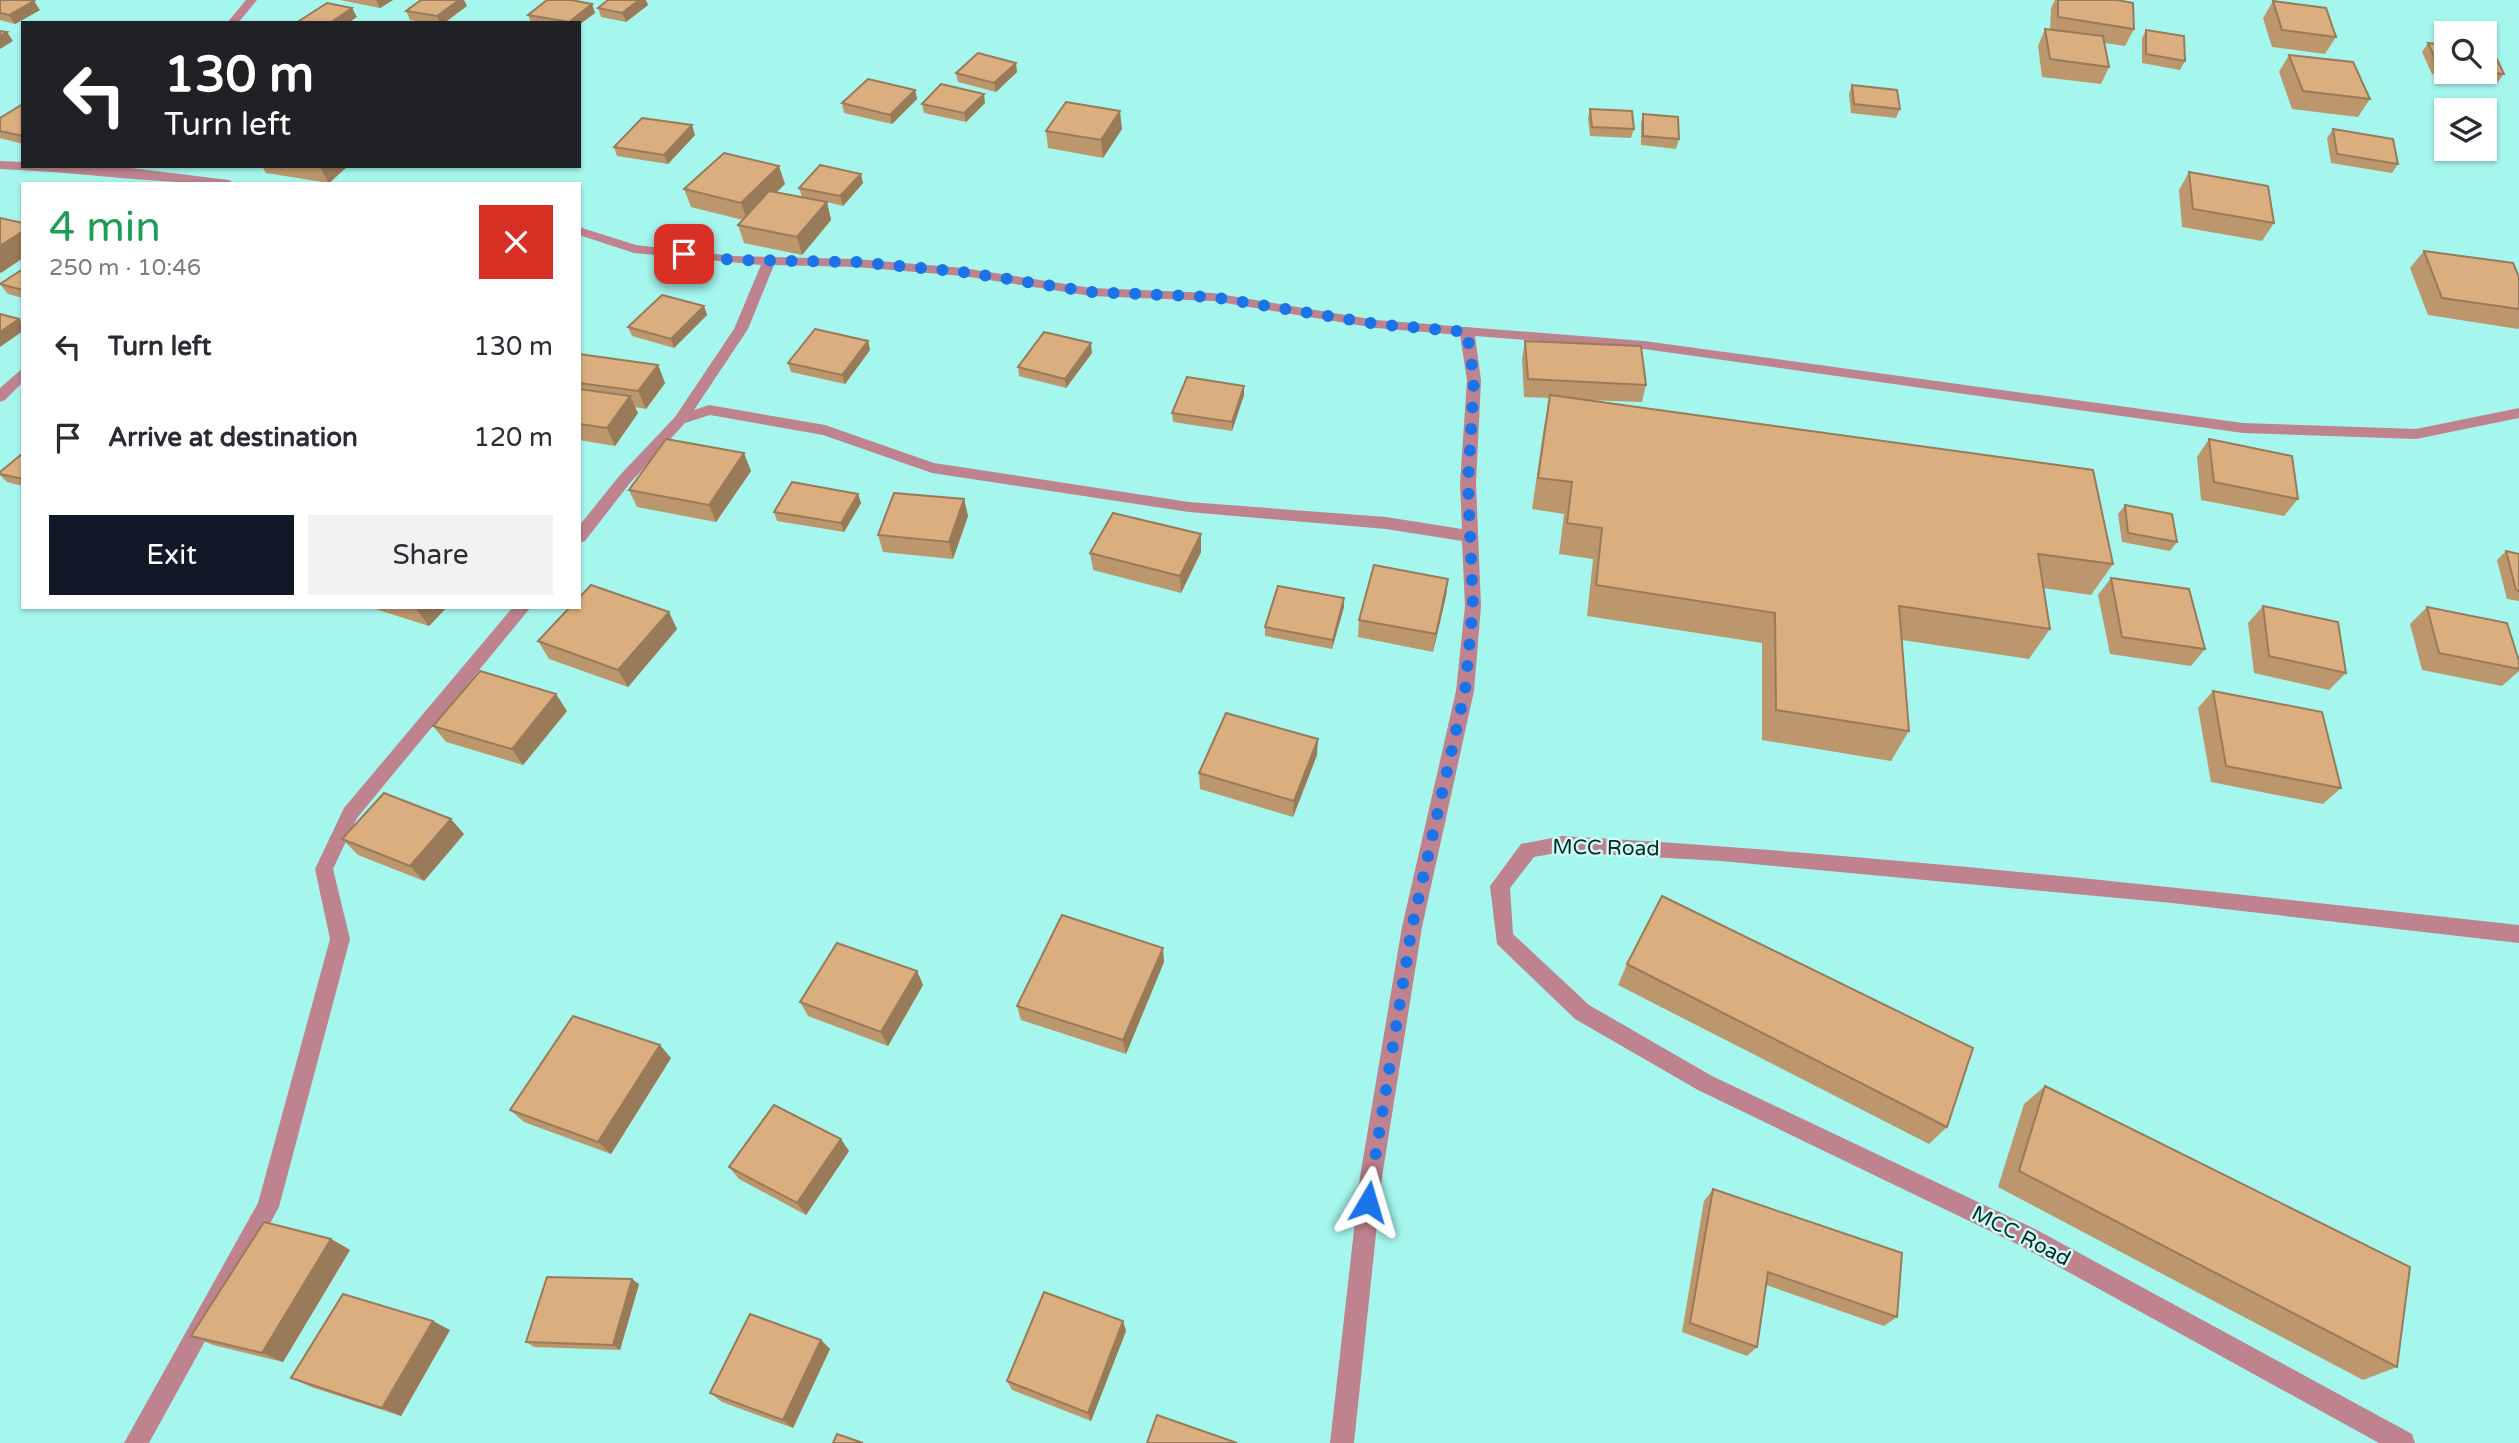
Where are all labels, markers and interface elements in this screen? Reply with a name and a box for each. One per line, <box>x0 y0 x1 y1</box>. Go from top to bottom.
map controls <box>2434 21 2497 161</box>
button: search <box>2434 21 2497 84</box>
text: 130 m <box>164 46 314 105</box>
icon: left <box>49 49 140 140</box>
button: layers <box>2434 98 2497 161</box>
text: Turn left <box>164 106 291 144</box>
text: 4 min <box>49 202 161 253</box>
button: close <box>479 205 553 279</box>
pin <box>654 224 714 284</box>
icon: arrive <box>665 235 703 273</box>
text: 250 m · 10:46 <box>49 254 201 282</box>
icon: left <box>49 328 87 366</box>
text: Turn left <box>108 331 211 362</box>
text: 130 m <box>473 331 553 362</box>
icon: arrive <box>49 419 87 457</box>
text: Arrive at destination <box>108 422 358 453</box>
text: 120 m <box>473 422 553 453</box>
button: Exit <box>49 515 294 595</box>
button: Share <box>308 515 553 595</box>
street label: MCC Road <box>1552 835 1660 861</box>
position arrow <box>1331 1165 1405 1239</box>
street label: MCC Road <box>1968 1201 2074 1271</box>

